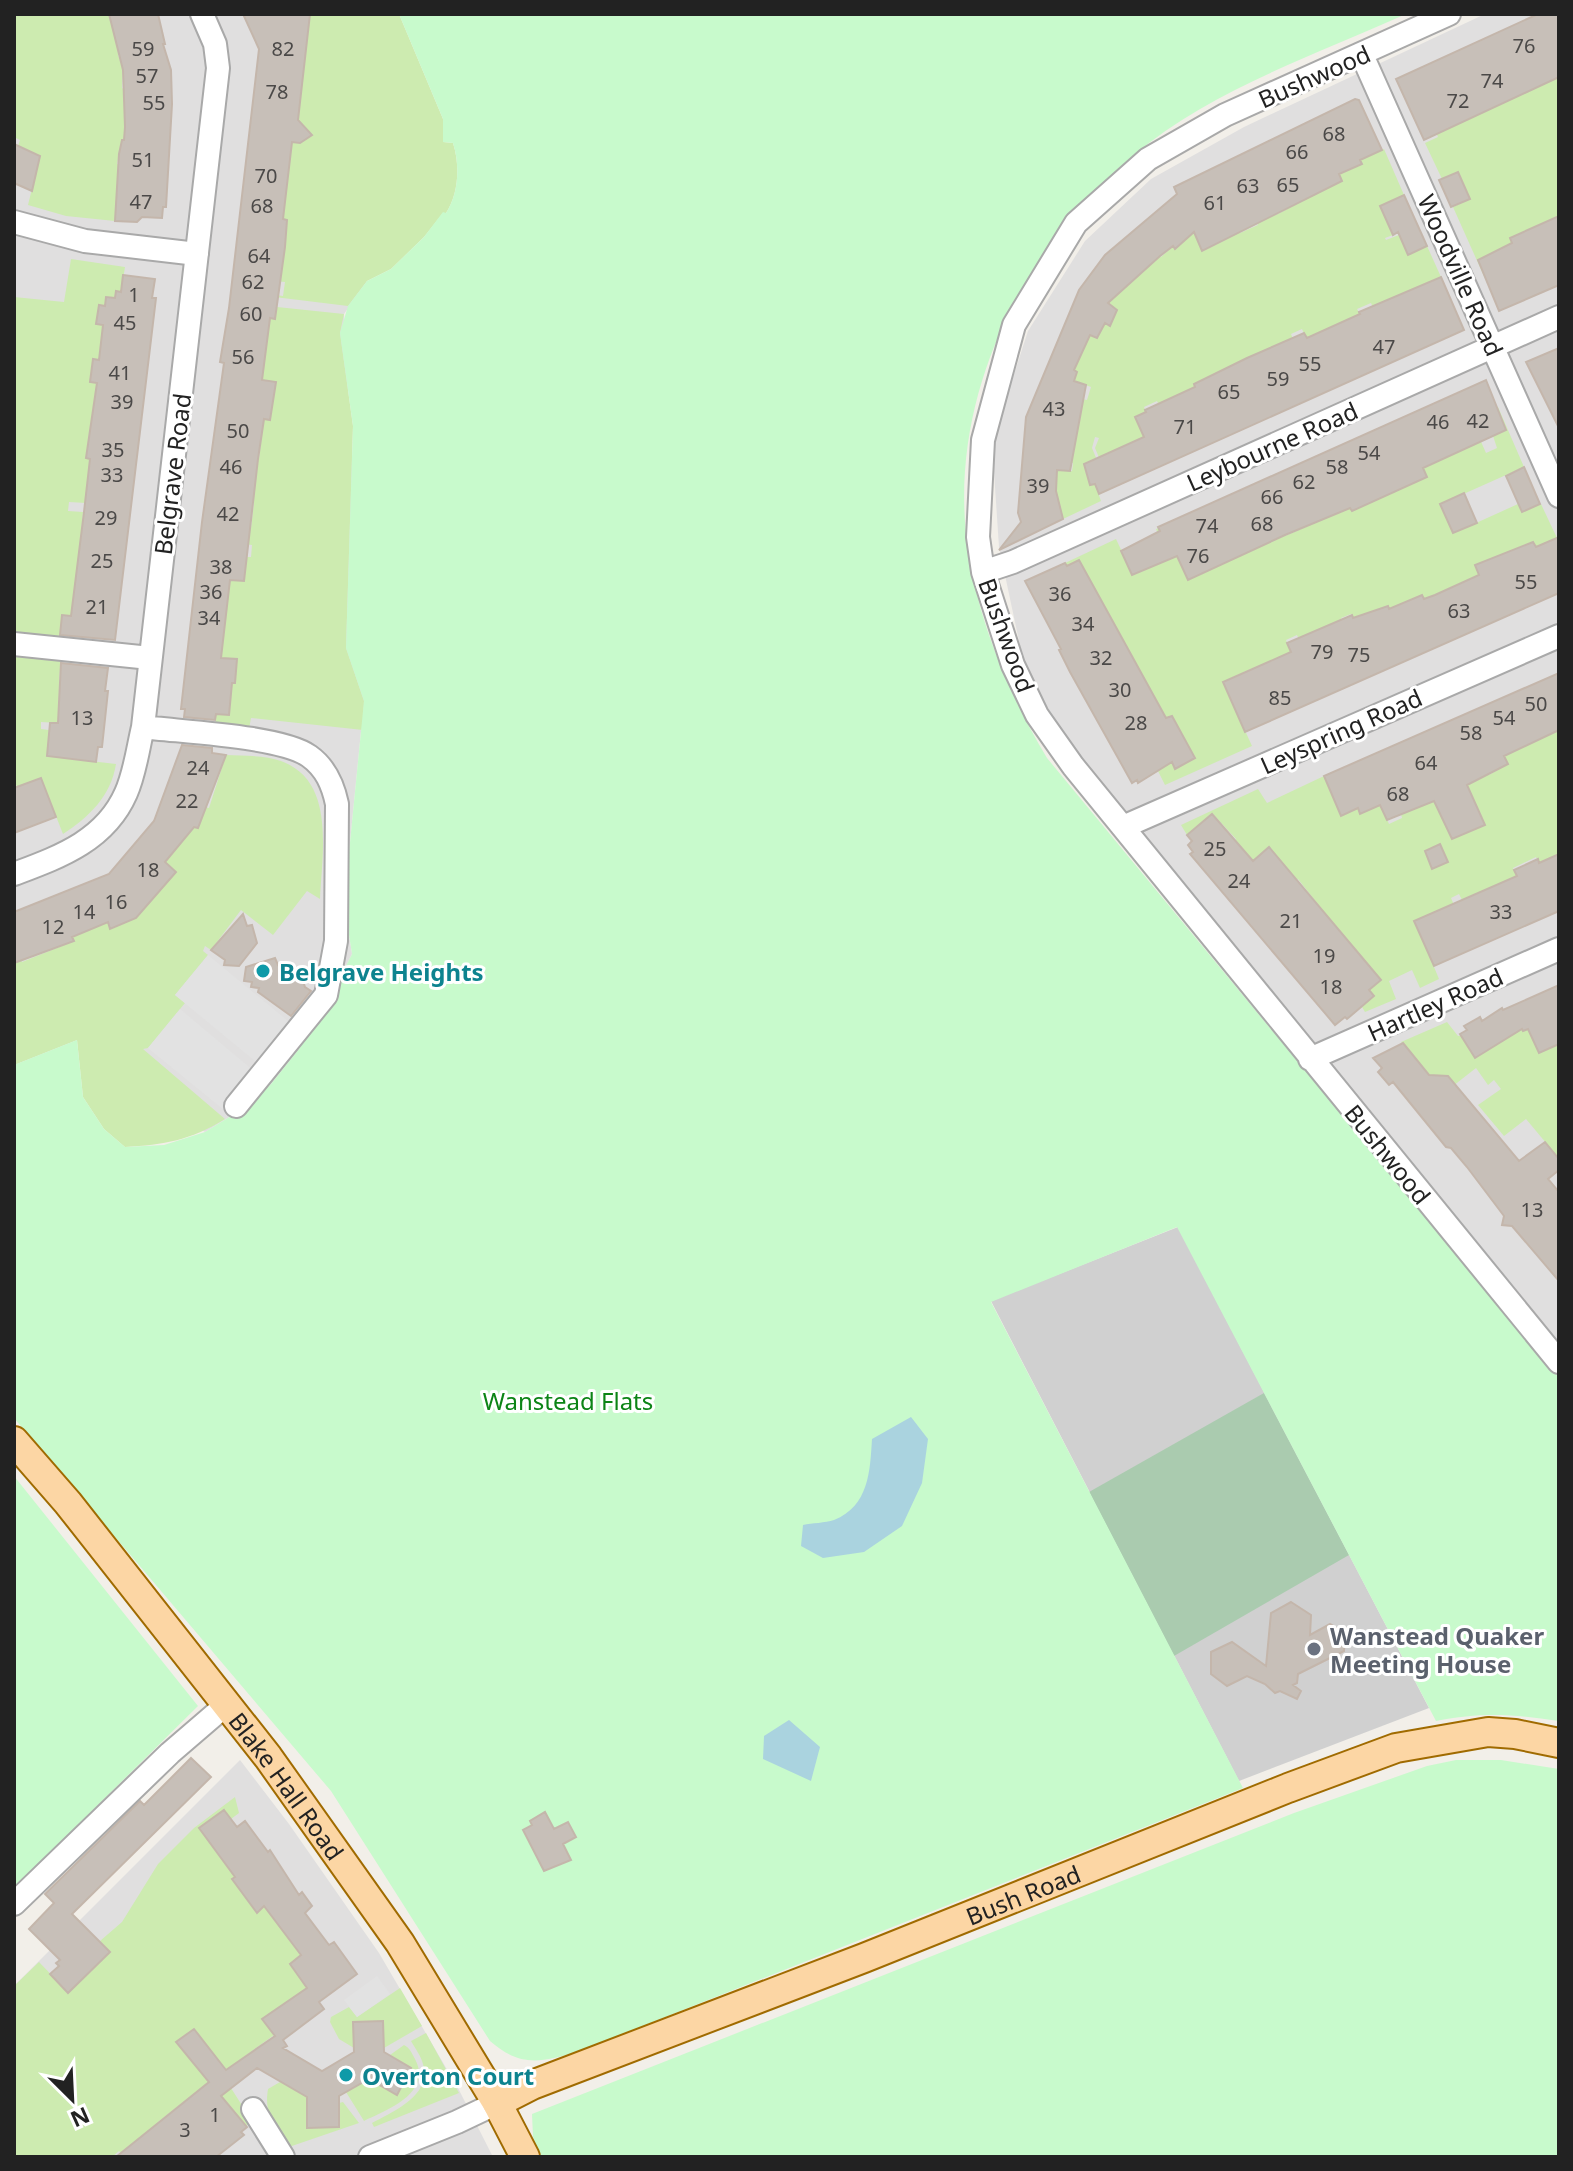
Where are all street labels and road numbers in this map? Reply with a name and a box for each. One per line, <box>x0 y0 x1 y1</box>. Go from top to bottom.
street label: Bushwood <box>1253 37 1375 115</box>
street label: Woodville Road <box>1411 189 1511 361</box>
street label: Belgrave Road <box>146 391 198 557</box>
street label: Leybourne Road <box>1181 393 1363 499</box>
street label: Bushwood <box>971 573 1043 697</box>
street label: Leyspring Road <box>1255 681 1427 781</box>
street label: Hartley Road <box>1362 959 1508 1049</box>
street label: Bushwood <box>1338 1097 1438 1211</box>
street label: Blake Hall Road <box>222 1705 352 1866</box>
street label: Bush Road <box>961 1857 1085 1932</box>

